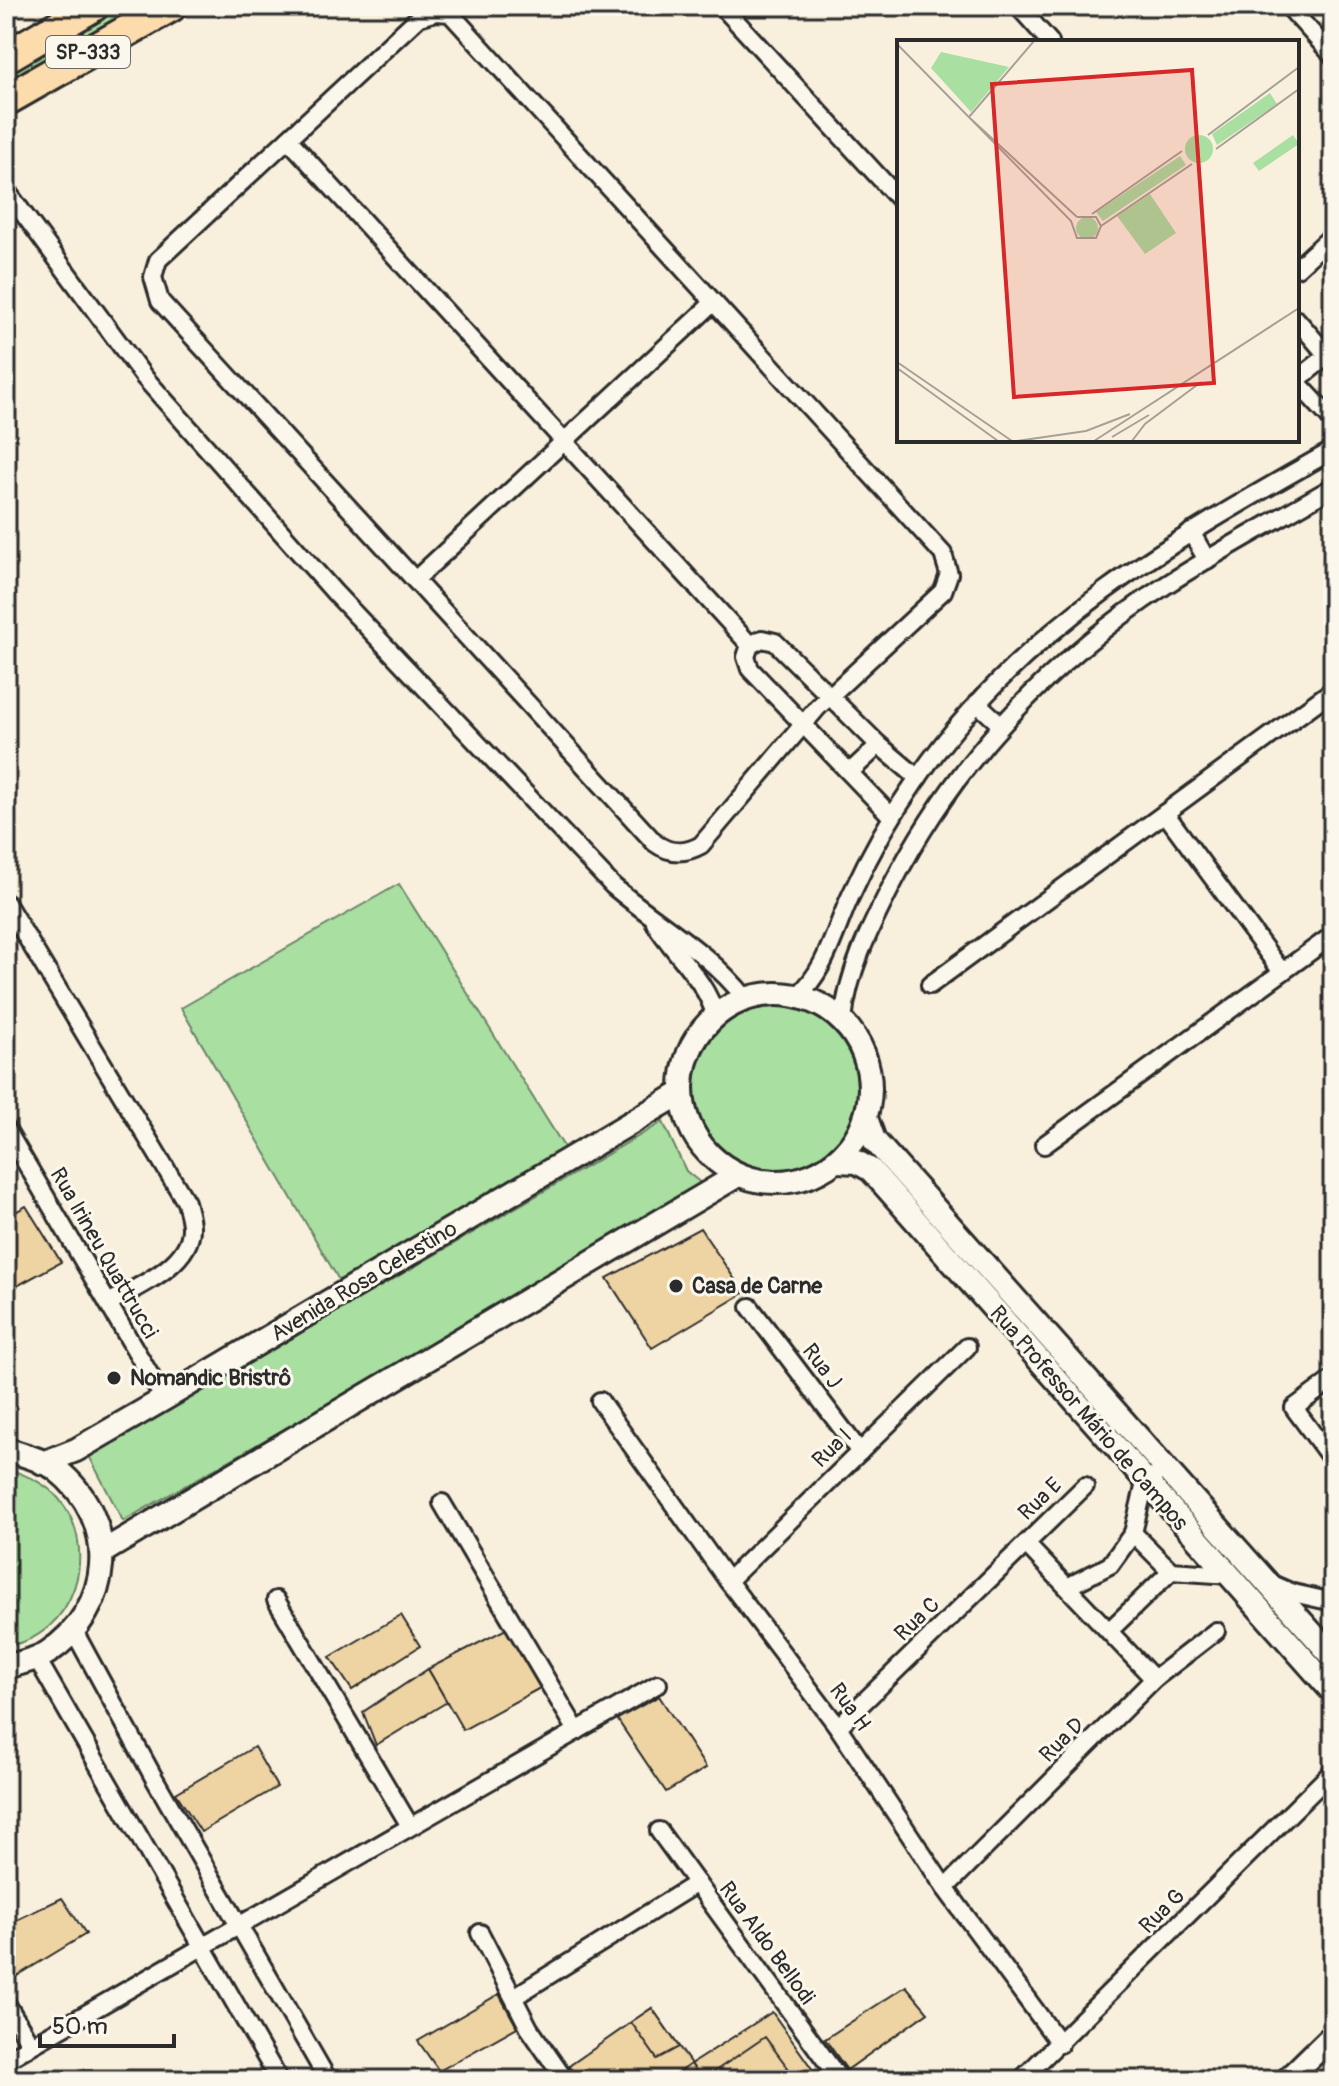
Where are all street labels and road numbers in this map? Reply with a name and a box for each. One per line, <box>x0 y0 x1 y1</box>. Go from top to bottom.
road number: SP-333 <box>46 36 130 68</box>
street label: Rua Irineu Quattrucci <box>44 1163 164 1344</box>
street label: Avenida Rosa Celestino <box>266 1214 462 1348</box>
street label: Rua Professor Mário de Campos <box>984 1300 1194 1536</box>
street label: Rua J <box>796 1338 848 1394</box>
street label: Rua I <box>806 1422 858 1474</box>
street label: Rua E <box>1012 1471 1068 1527</box>
street label: Rua C <box>888 1591 946 1647</box>
street label: Rua H <box>823 1677 877 1737</box>
street label: Rua D <box>1034 1712 1090 1768</box>
street label: Rua Aldo Bellodi <box>713 1876 821 2010</box>
street label: Rua G <box>1133 1882 1191 1940</box>

